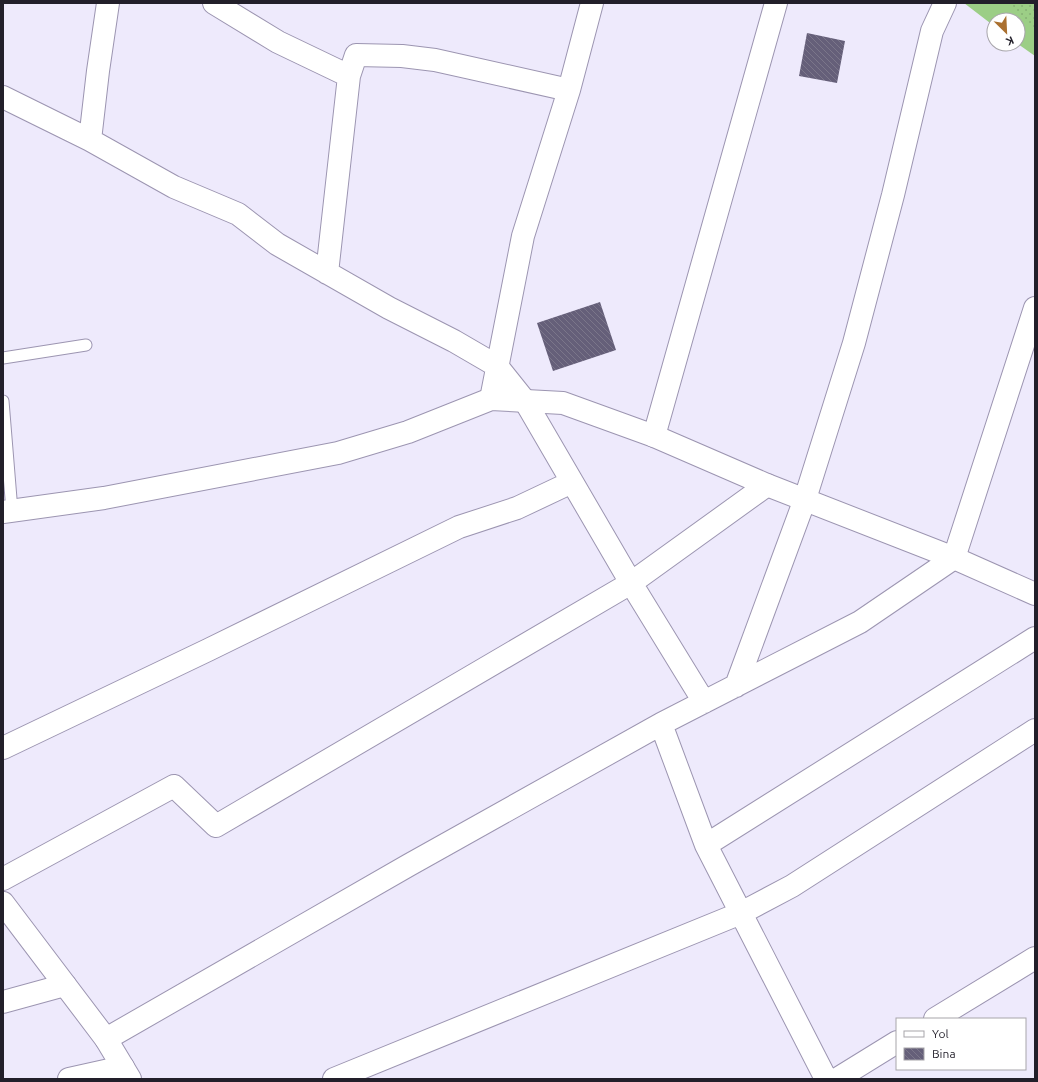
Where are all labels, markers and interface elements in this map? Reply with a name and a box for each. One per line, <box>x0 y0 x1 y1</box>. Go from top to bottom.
north arrow <box>986 12 1026 52</box>
text: K <box>1004 34 1016 48</box>
legend <box>896 1018 1026 1070</box>
text: Yol <box>932 1027 949 1040</box>
text: Bina <box>932 1047 956 1060</box>

